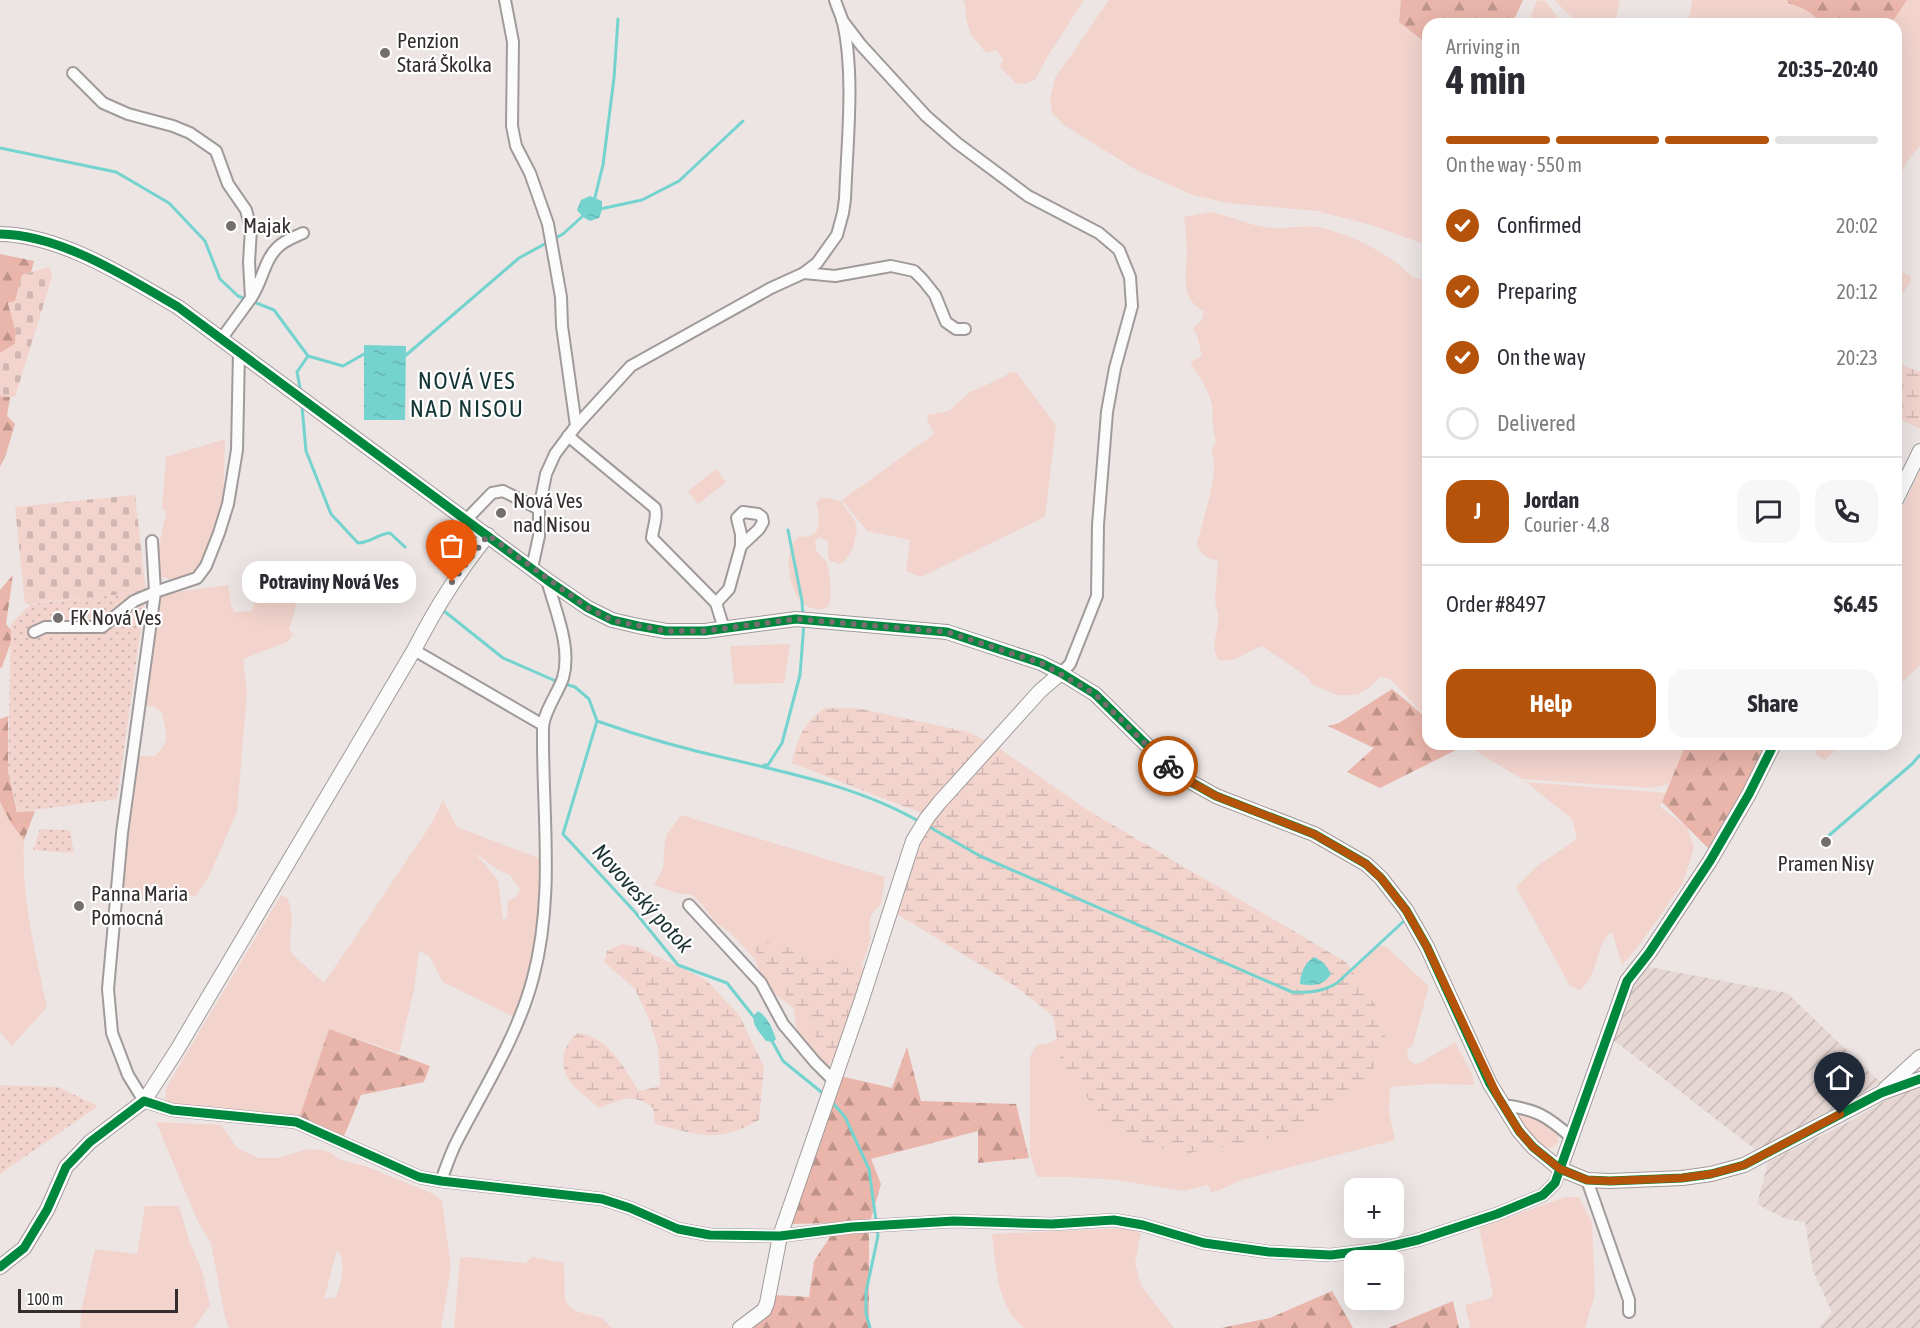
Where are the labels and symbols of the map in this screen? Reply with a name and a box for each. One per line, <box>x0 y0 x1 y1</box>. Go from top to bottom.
place label: Penzion Stará Školka <box>397 28 492 76</box>
marker: Penzion Stará Školka <box>378 46 392 60</box>
place label: Majak <box>243 213 291 237</box>
marker: Majak <box>224 219 238 233</box>
district label: NOVÁ VES NAD NISOU <box>410 367 524 422</box>
place label: Nová Ves nad Nisou <box>513 488 590 536</box>
marker: Nová Ves nad Nisou <box>494 506 508 520</box>
pin <box>426 520 477 582</box>
callout: Potraviny Nová Ves <box>242 561 416 603</box>
place label: FK Nová Ves <box>70 605 161 629</box>
marker: FK Nová Ves <box>51 611 65 625</box>
courier <box>1138 736 1198 796</box>
marker: Pramen Nisy <box>1819 835 1833 849</box>
water label: Novoveský potok <box>587 838 699 958</box>
place label: Pramen Nisy <box>1778 851 1875 875</box>
place label: Panna Maria Pomocná <box>91 881 188 929</box>
marker: Panna Maria Pomocná <box>72 899 86 913</box>
pin <box>1814 1052 1865 1114</box>
scale bar <box>18 1286 178 1314</box>

